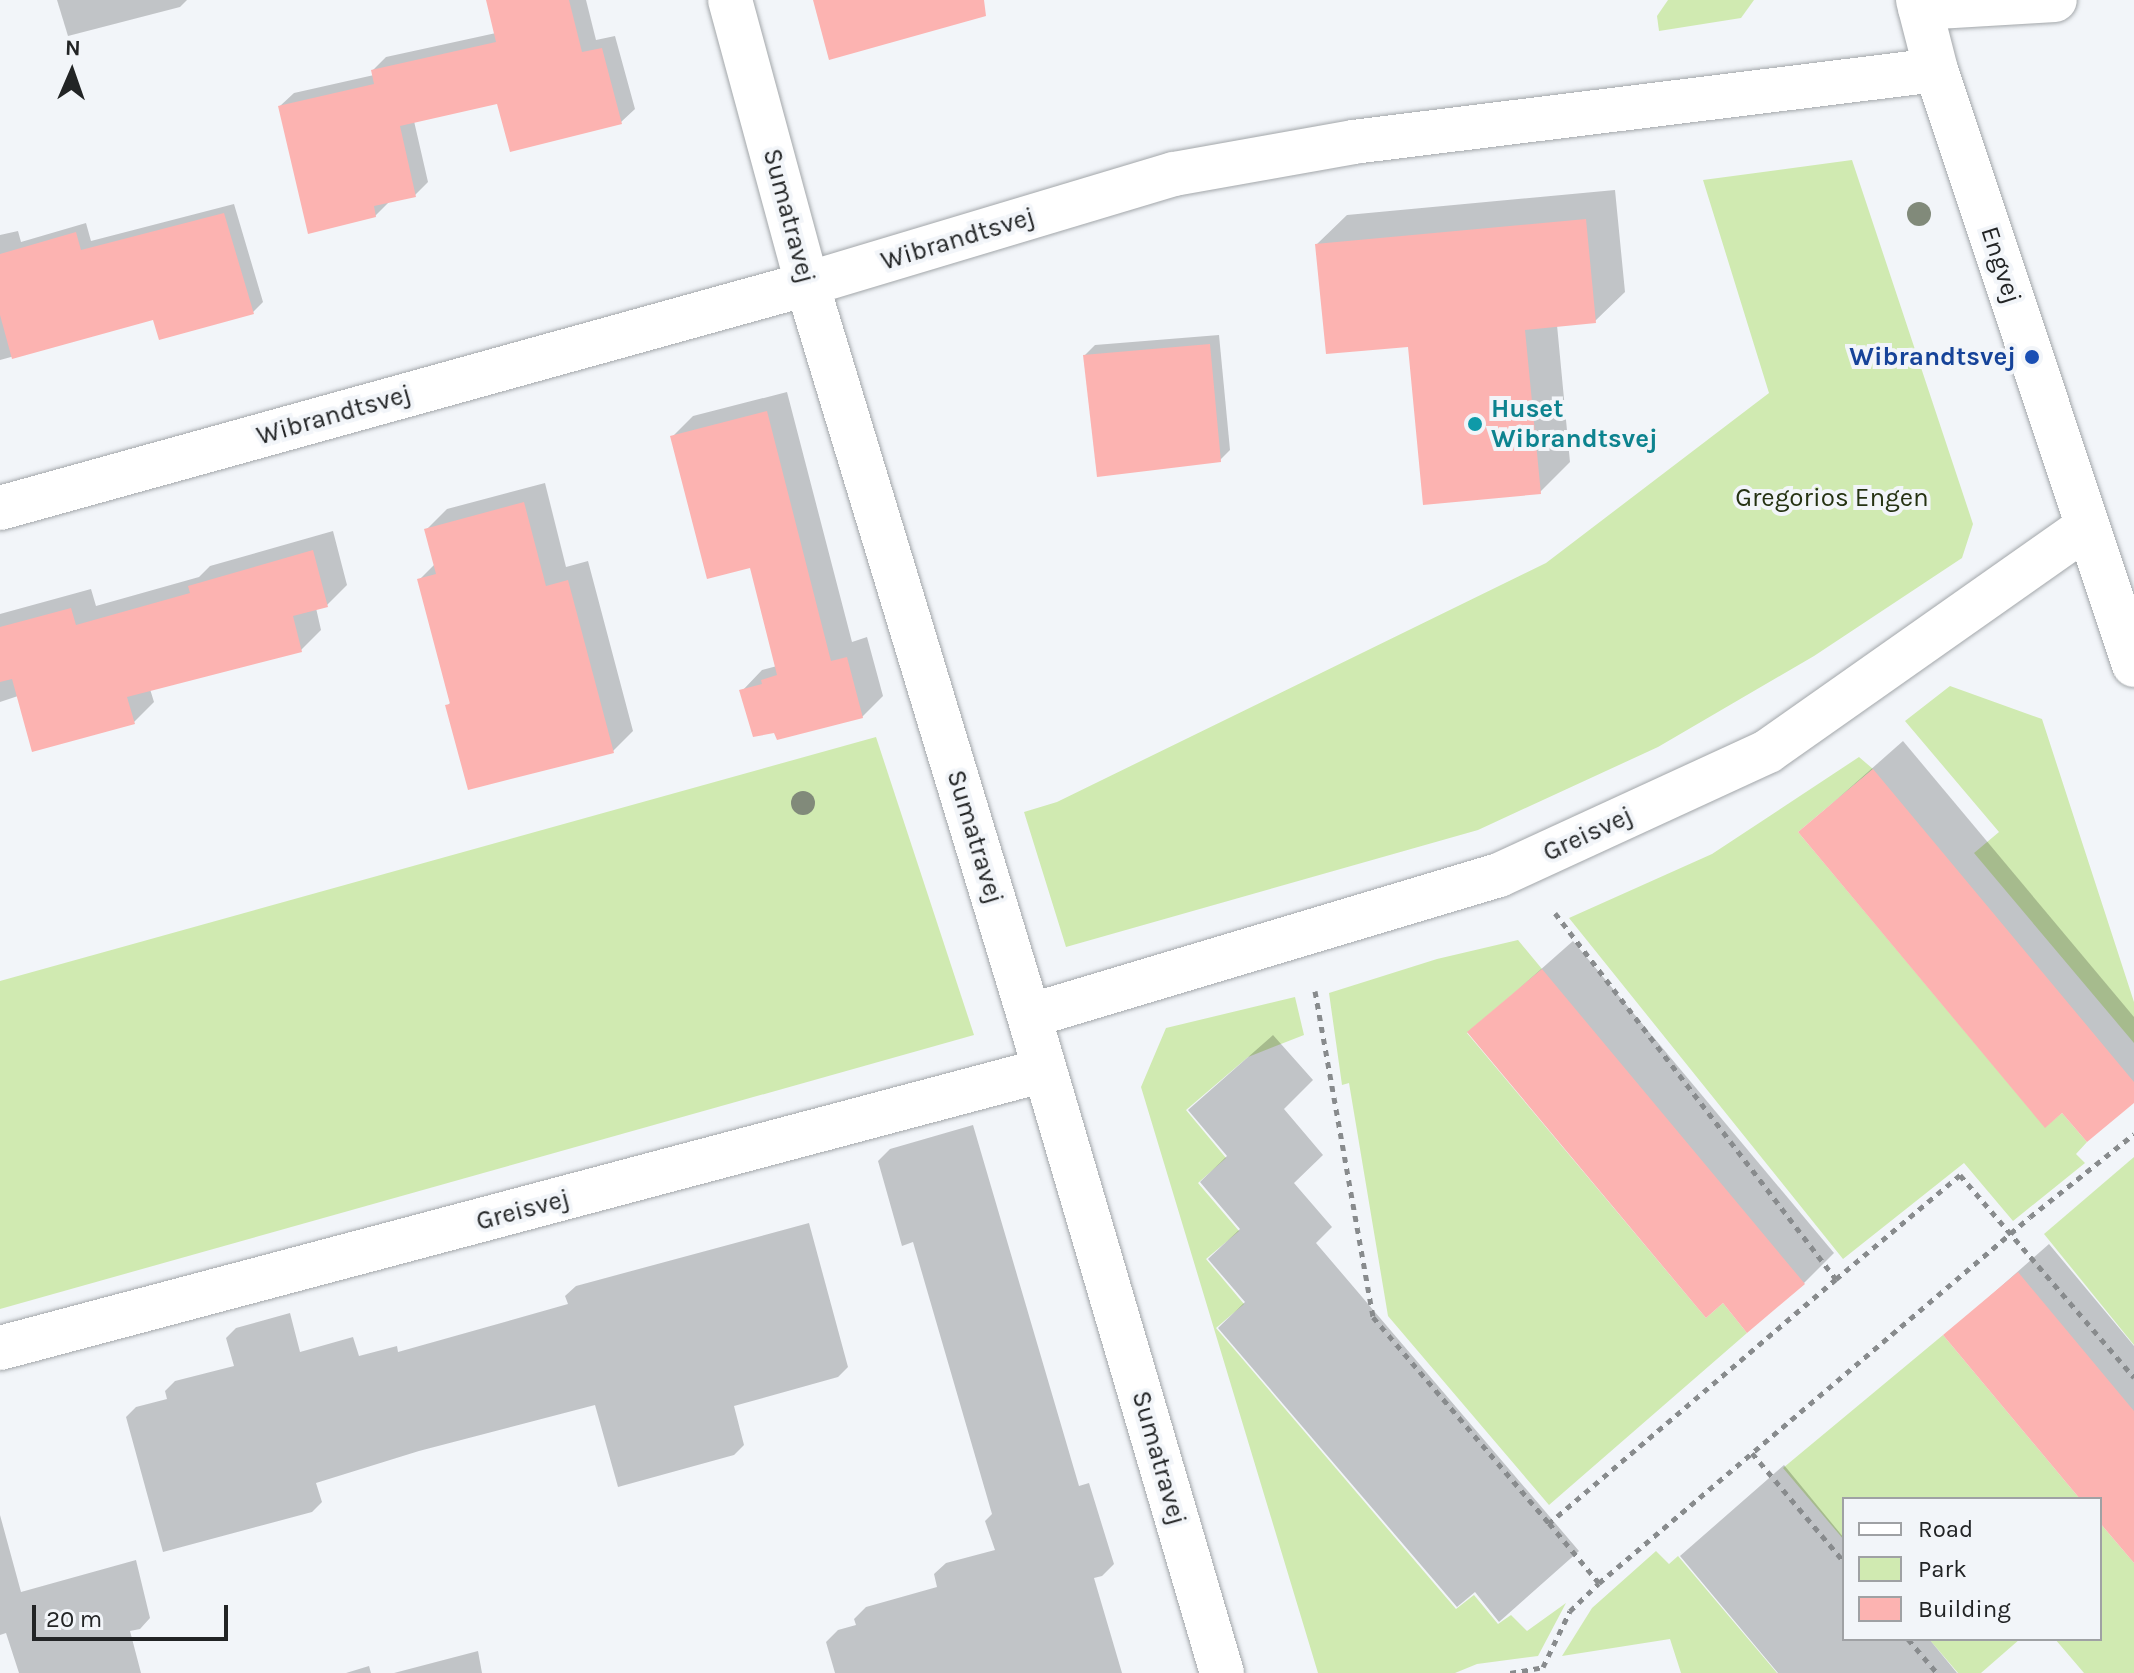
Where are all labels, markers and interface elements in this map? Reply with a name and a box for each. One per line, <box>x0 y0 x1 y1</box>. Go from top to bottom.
north arrow <box>32 32 112 112</box>
text: N <box>64 35 81 61</box>
street label: Sumatravej <box>756 145 822 287</box>
street label: Wibrandtsvej <box>877 201 1039 277</box>
street label: Engvej <box>1974 222 2028 308</box>
place label: Wibrandtsvej <box>1849 341 2016 373</box>
marker: Wibrandtsvej <box>2023 348 2041 366</box>
street label: Wibrandtsvej <box>253 378 415 452</box>
place label: Huset Wibrandtsvej <box>1491 393 1658 454</box>
marker: Huset Wibrandtsvej <box>1466 415 1484 433</box>
park label: Gregorios Engen <box>1735 482 1929 514</box>
street label: Sumatravej <box>940 766 1010 908</box>
street label: Greisvej <box>1538 800 1638 868</box>
street label: Greisvej <box>473 1183 573 1237</box>
street label: Sumatravej <box>1125 1387 1193 1529</box>
legend <box>1842 1497 2102 1641</box>
text: Road <box>1918 1515 1973 1543</box>
text: Park <box>1918 1555 1967 1583</box>
scale bar <box>36 1589 232 1639</box>
text: Building <box>1918 1595 2011 1623</box>
text: 20 m <box>46 1605 102 1633</box>

